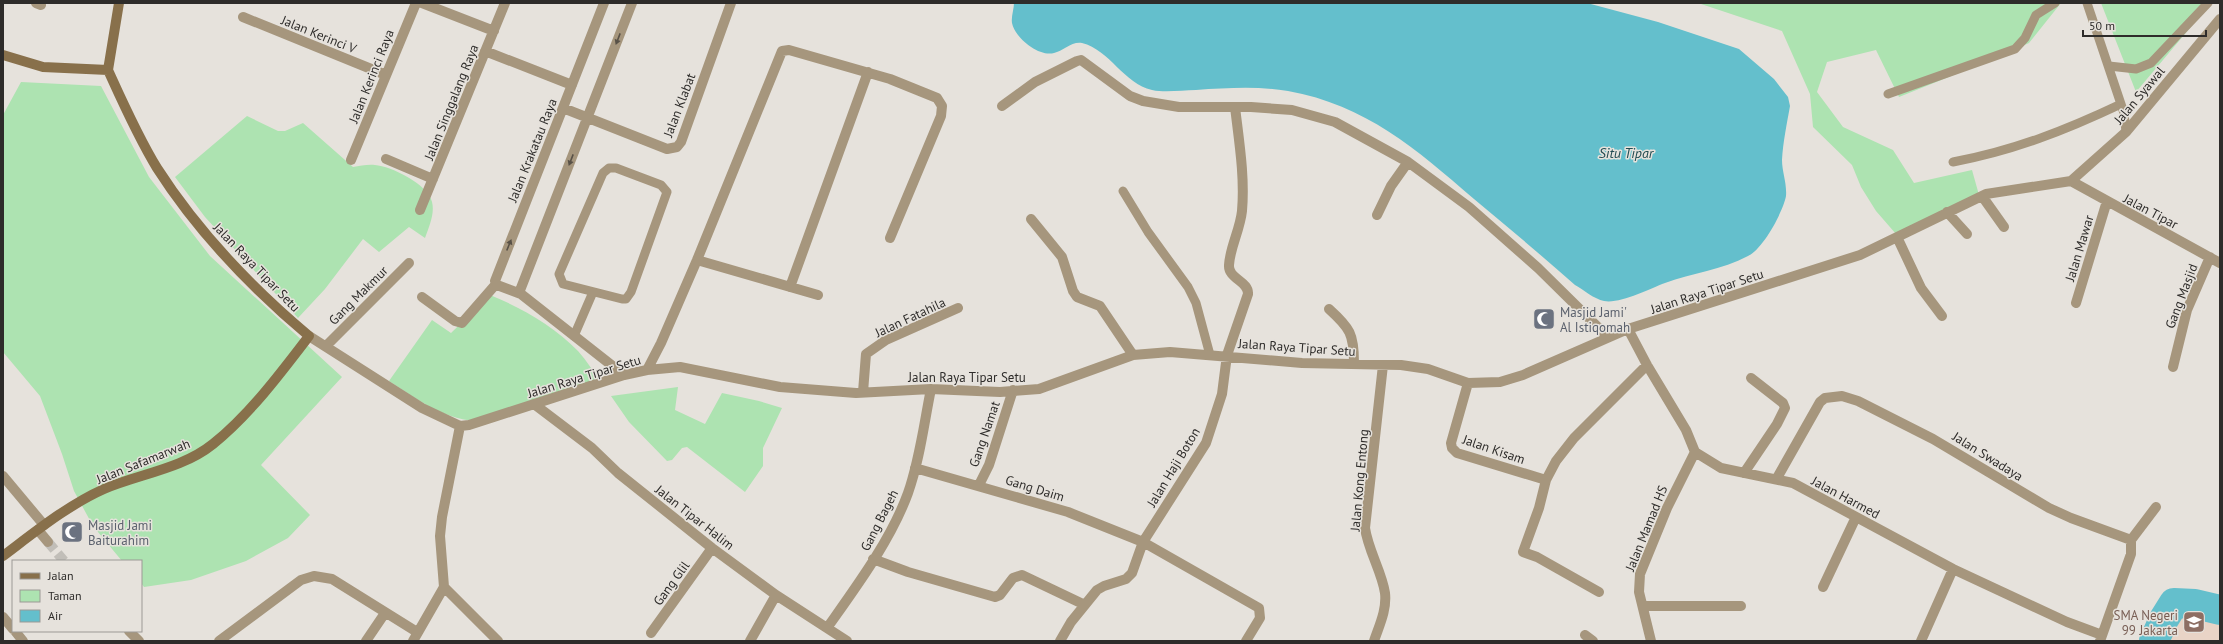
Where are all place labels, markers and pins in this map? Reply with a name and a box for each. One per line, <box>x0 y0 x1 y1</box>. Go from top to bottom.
place label: Masjid Jami' Al Istiqomah <box>1560 304 1630 336</box>
mosque icon: Masjid Jami' Al Istiqomah <box>1531 306 1557 332</box>
place label: Masjid Jami Baiturahim <box>88 517 152 549</box>
mosque icon: Masjid Jami Baiturahim <box>59 519 85 545</box>
place label: SMA Negeri 99 Jakarta <box>2114 607 2178 639</box>
school or university icon: SMA Negeri 99 Jakarta <box>2181 609 2207 635</box>

